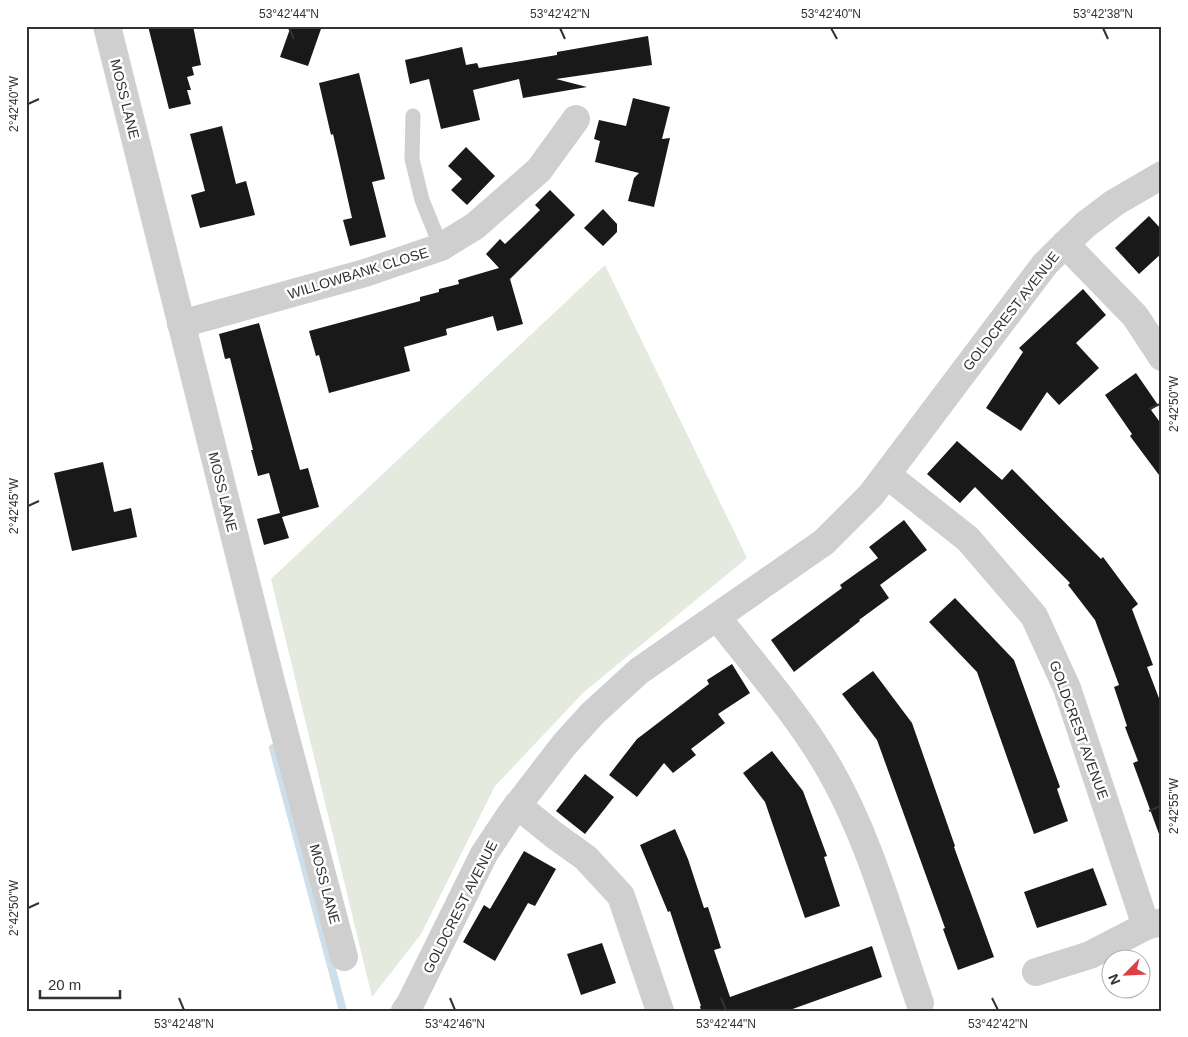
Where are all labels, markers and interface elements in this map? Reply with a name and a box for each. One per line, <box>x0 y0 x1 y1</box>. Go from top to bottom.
text: 53°42'44"N <box>259 7 319 21</box>
text: 53°42'42"N <box>530 7 590 21</box>
text: 53°42'40"N <box>801 7 861 21</box>
text: 53°42'38"N <box>1073 7 1133 21</box>
street label: MOSS LANE <box>107 57 143 141</box>
text: 2°42'40"W <box>7 75 21 132</box>
street label: WILLOWBANK CLOSE <box>286 244 430 302</box>
street label: GOLDCREST AVENUE <box>960 248 1062 374</box>
text: 2°42'50"W <box>1167 375 1181 432</box>
street label: MOSS LANE <box>205 450 241 534</box>
text: 2°42'45"W <box>7 477 21 534</box>
street label: GOLDCREST AVENUE <box>1046 658 1112 802</box>
text: 2°42'55"W <box>1167 777 1181 834</box>
street label: GOLDCREST AVENUE <box>420 838 500 976</box>
street label: MOSS LANE <box>307 842 343 926</box>
text: 2°42'50"W <box>7 879 21 936</box>
north arrow <box>1100 950 1150 1000</box>
scale bar <box>40 967 120 999</box>
text: N <box>1105 971 1123 987</box>
text: 20 m <box>48 976 81 993</box>
text: 53°42'48"N <box>154 1017 214 1031</box>
text: 53°42'46"N <box>425 1017 485 1031</box>
text: 53°42'44"N <box>696 1017 756 1031</box>
text: 53°42'42"N <box>968 1017 1028 1031</box>

